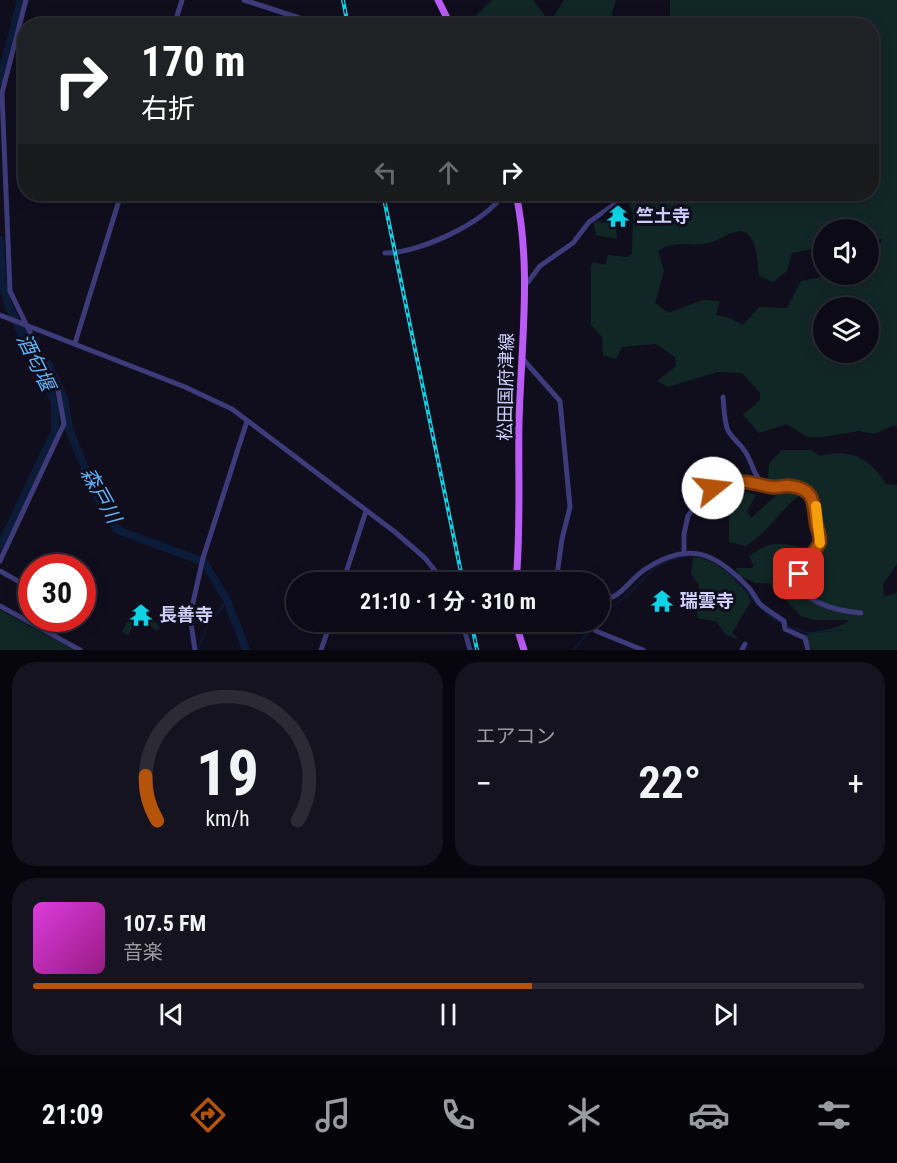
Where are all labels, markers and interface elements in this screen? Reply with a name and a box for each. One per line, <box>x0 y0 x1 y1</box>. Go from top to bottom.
text: 170 m <box>141 37 246 86</box>
icon: right <box>42 42 120 120</box>
text: 右折 <box>141 93 195 125</box>
icon: left <box>369 156 402 189</box>
icon: ahead <box>432 156 465 189</box>
icon: right <box>495 156 528 189</box>
temple icon: 竺土寺 <box>605 203 631 229</box>
place label: 竺土寺 <box>636 205 690 226</box>
map controls <box>813 219 879 363</box>
button: sound <box>813 219 879 285</box>
button: layers <box>813 297 879 363</box>
water label: 酒匂堰 <box>12 330 62 398</box>
street label: 松田国府津線 <box>494 333 517 441</box>
position arrow <box>681 456 745 520</box>
water label: 森戸川 <box>76 463 127 529</box>
pin <box>773 548 824 599</box>
speed limit sign: 30 <box>18 554 96 632</box>
icon: arrive <box>782 557 815 590</box>
temple icon: 瑞雲寺 <box>649 588 675 614</box>
text: 21:10 · 1 分 · 310 m <box>360 589 536 614</box>
place label: 瑞雲寺 <box>680 590 734 611</box>
temple icon: 長善寺 <box>128 602 154 628</box>
place label: 長善寺 <box>159 604 213 625</box>
text: エアコン <box>476 724 556 748</box>
text: 19 <box>196 737 259 810</box>
text: 22° <box>638 756 701 809</box>
text: − <box>476 764 492 803</box>
text: + <box>848 764 864 803</box>
text: km/h <box>205 806 249 831</box>
text: 107.5 FM <box>123 911 206 936</box>
text: 音楽 <box>123 940 163 964</box>
icon: previous <box>155 998 188 1031</box>
icon: pause <box>432 998 465 1031</box>
icon: next <box>709 998 742 1031</box>
icon: directions <box>187 1094 229 1136</box>
icon: music <box>312 1094 354 1136</box>
icon: phone <box>437 1094 479 1136</box>
icon: climate <box>563 1094 605 1136</box>
icon: car <box>688 1094 730 1136</box>
icon: filters <box>813 1094 855 1136</box>
text: 21:09 <box>42 1099 104 1131</box>

